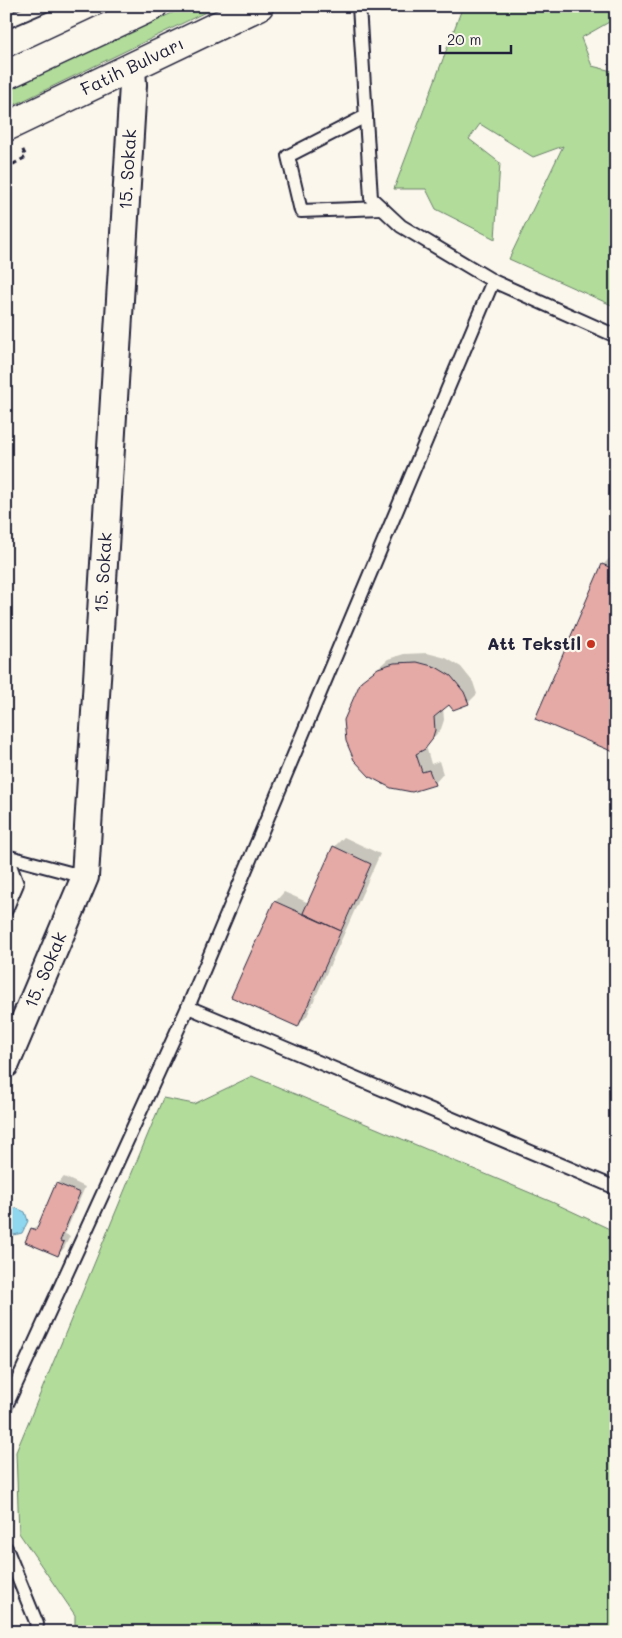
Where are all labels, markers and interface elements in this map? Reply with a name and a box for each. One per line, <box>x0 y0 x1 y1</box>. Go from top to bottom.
scale bar <box>440 22 511 54</box>
text: 20 m <box>447 29 481 49</box>
street label: Fatih Bulvarı <box>76 31 187 101</box>
street label: 15. Sokak <box>112 128 141 210</box>
street label: 15. Sokak <box>88 531 117 614</box>
place label: Att Tekstil <box>487 631 581 655</box>
marker: Att Tekstil <box>585 638 597 650</box>
street label: 15. Sokak <box>18 928 72 1012</box>

